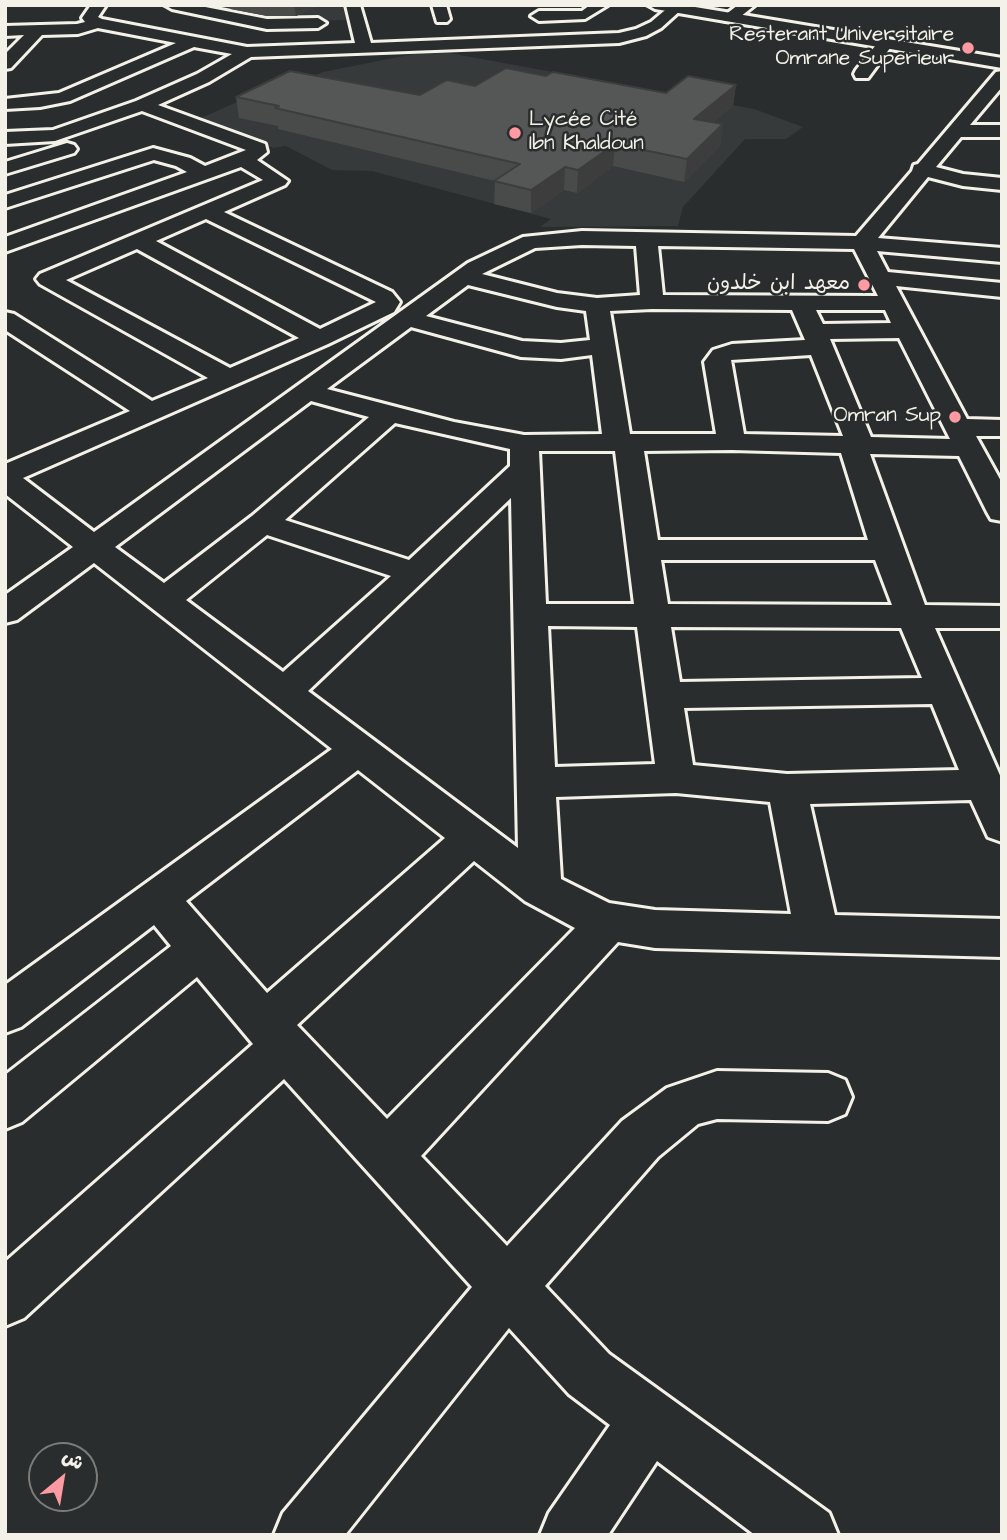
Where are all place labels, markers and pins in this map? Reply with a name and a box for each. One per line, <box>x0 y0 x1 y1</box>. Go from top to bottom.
place label: Resterant Universitaire Omrane Superieur <box>729 23 954 73</box>
marker: Resterant Universitaire Omrane Superieur <box>960 40 976 56</box>
place label: Lycée Cité Ibn Khaldoun <box>529 108 644 158</box>
marker: Lycée Cité Ibn Khaldoun <box>507 125 523 141</box>
place label: معهد ابن خلدون <box>707 272 850 298</box>
marker: معهد ابن خلدون <box>856 277 872 293</box>
place label: Omran Sup <box>834 404 941 430</box>
marker: Omran Sup <box>947 409 963 425</box>

